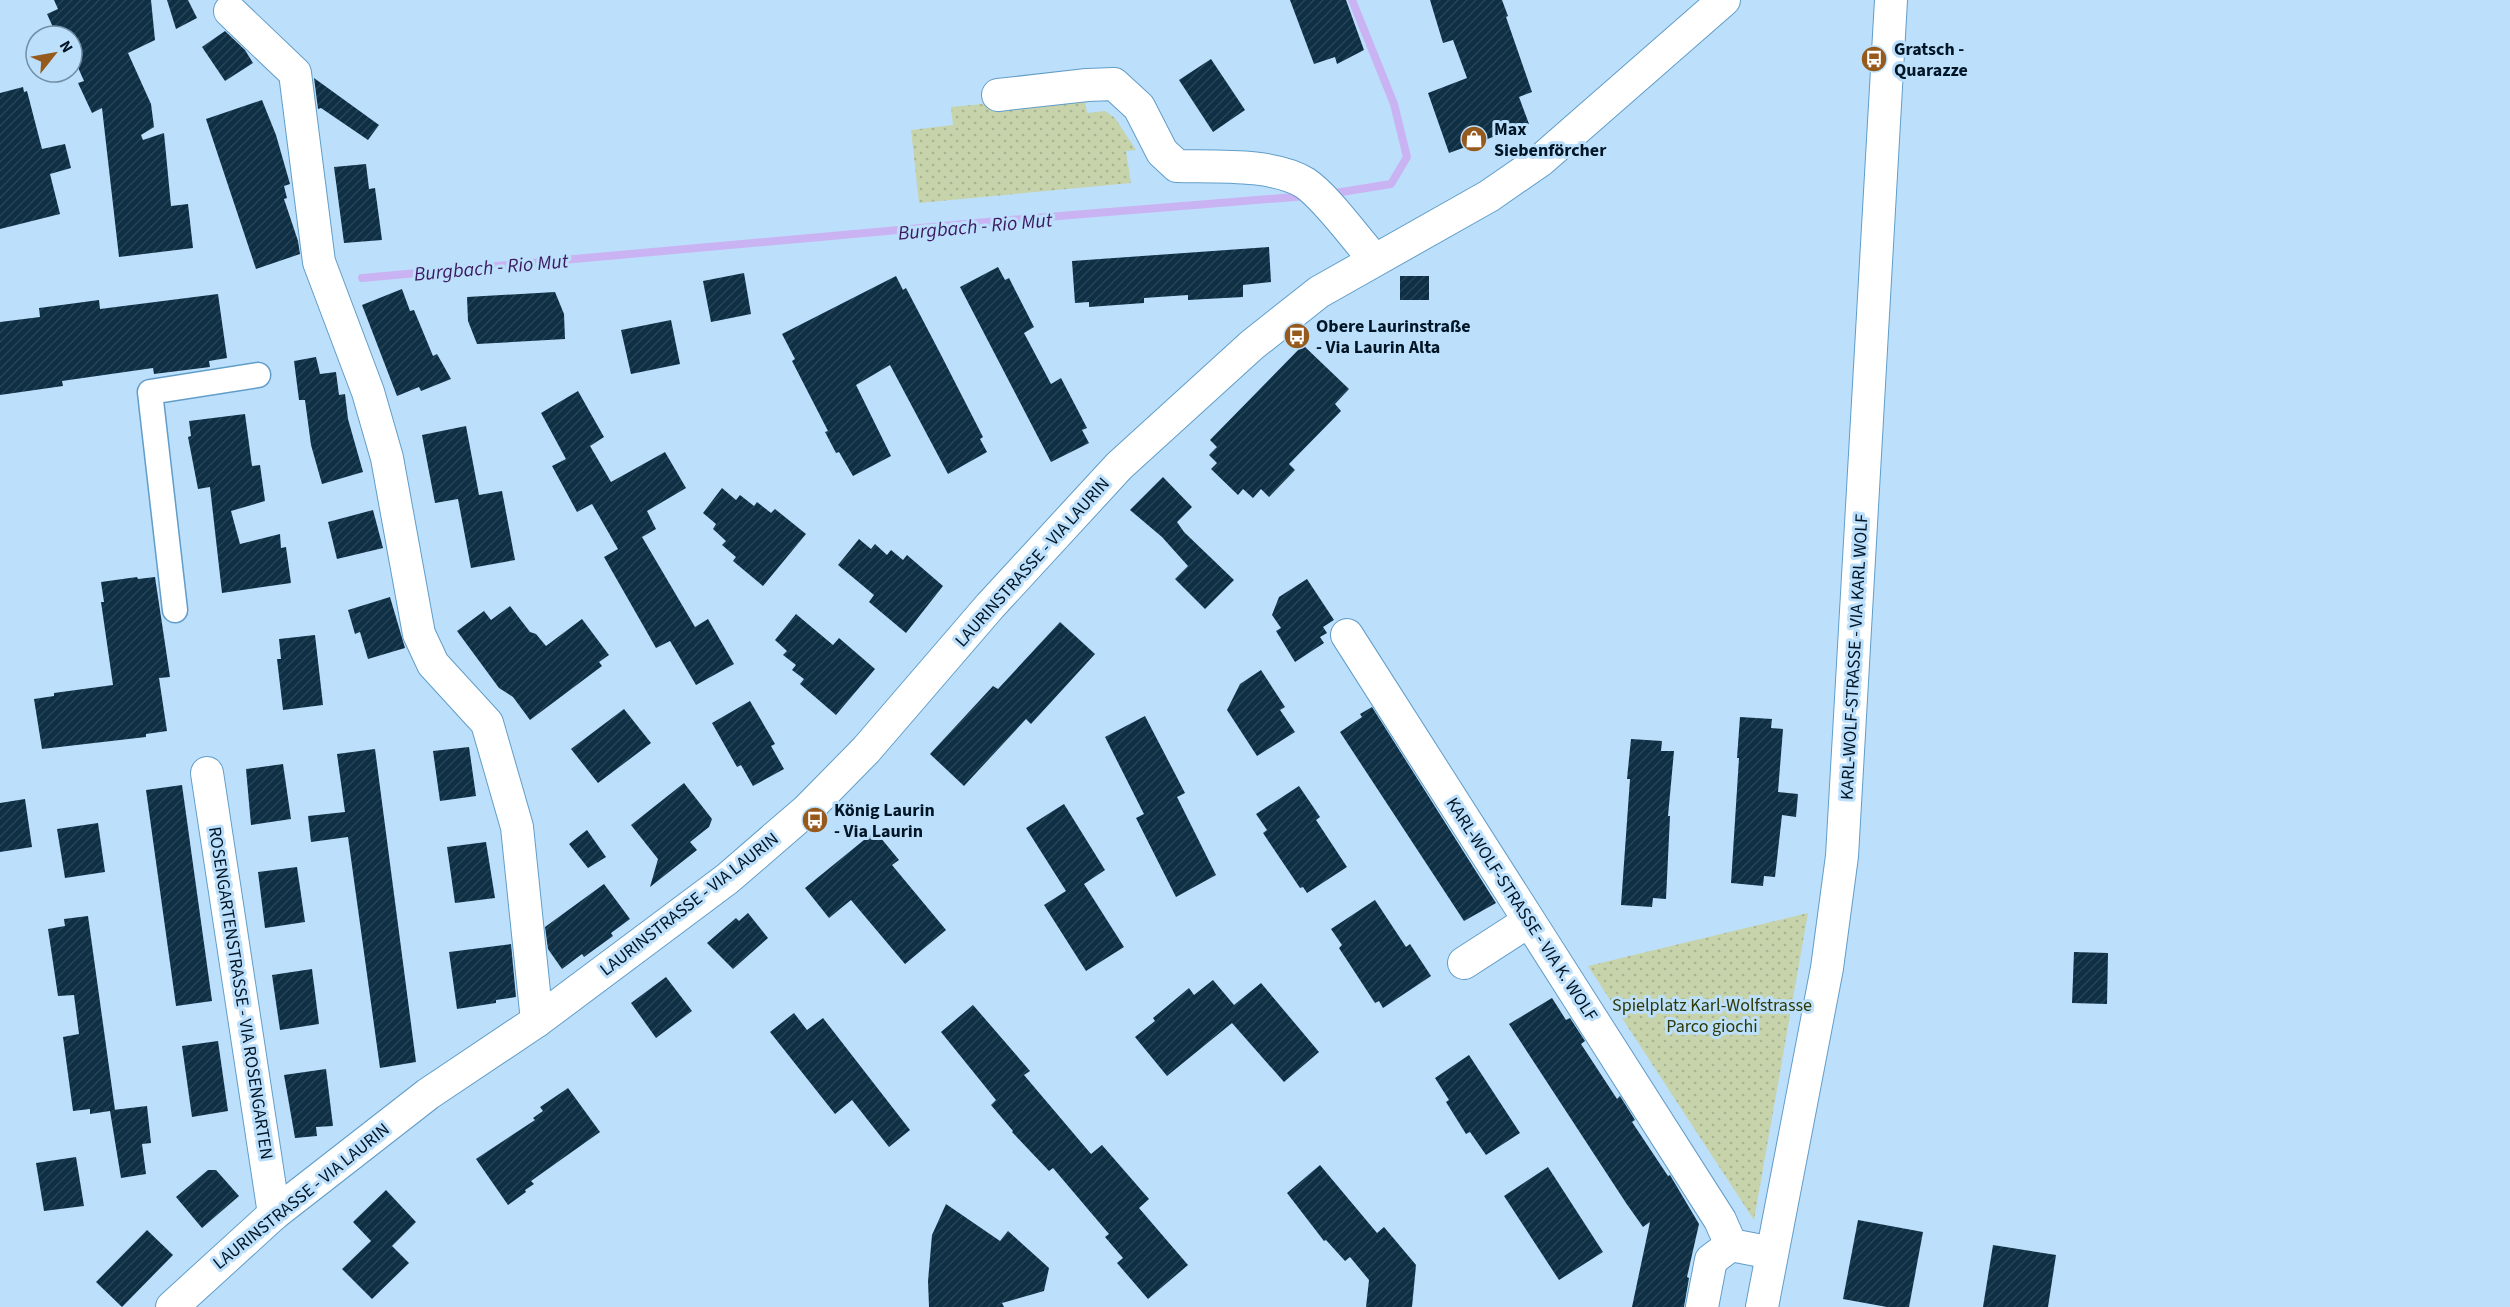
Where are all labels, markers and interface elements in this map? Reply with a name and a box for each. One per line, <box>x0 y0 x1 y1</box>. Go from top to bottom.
north arrow <box>24 24 84 84</box>
text: N <box>54 37 78 57</box>
place label: Gratsch - Quarazze <box>1894 37 1968 83</box>
bus stop icon: Gratsch - Quarazze <box>1859 44 1889 74</box>
place label: Max Siebenförcher <box>1494 117 1607 163</box>
shop icon: Max Siebenförcher <box>1459 124 1489 154</box>
water label: Burgbach - Rio Mut <box>897 206 1054 248</box>
water label: Burgbach - Rio Mut <box>413 247 570 289</box>
place label: Obere Laurinstraße - Via Laurin Alta <box>1316 314 1471 360</box>
bus stop icon: Obere Laurinstraße - Via Laurin Alta <box>1282 321 1312 351</box>
street label: LAURINSTRASSE - VIA LAURIN <box>949 472 1115 653</box>
street label: KARL-WOLF-STRASSE - VIA KARL WOLF <box>1835 513 1874 801</box>
street label: KARL-WOLF-STRASSE - VIA K. WOLF <box>1440 793 1603 1026</box>
place label: König Laurin - Via Laurin <box>834 798 935 844</box>
bus stop icon: König Laurin - Via Laurin <box>800 805 830 835</box>
street label: ROSENGARTENSTRASSE - VIA ROSENGARTEN <box>202 825 279 1161</box>
street label: LAURINSTRASSE - VIA LAURIN <box>595 827 784 982</box>
park label: Spielplatz Karl-Wolfstrasse Parco giochi <box>1612 993 1812 1039</box>
street label: LAURINSTRASSE - VIA LAURIN <box>208 1117 395 1276</box>

